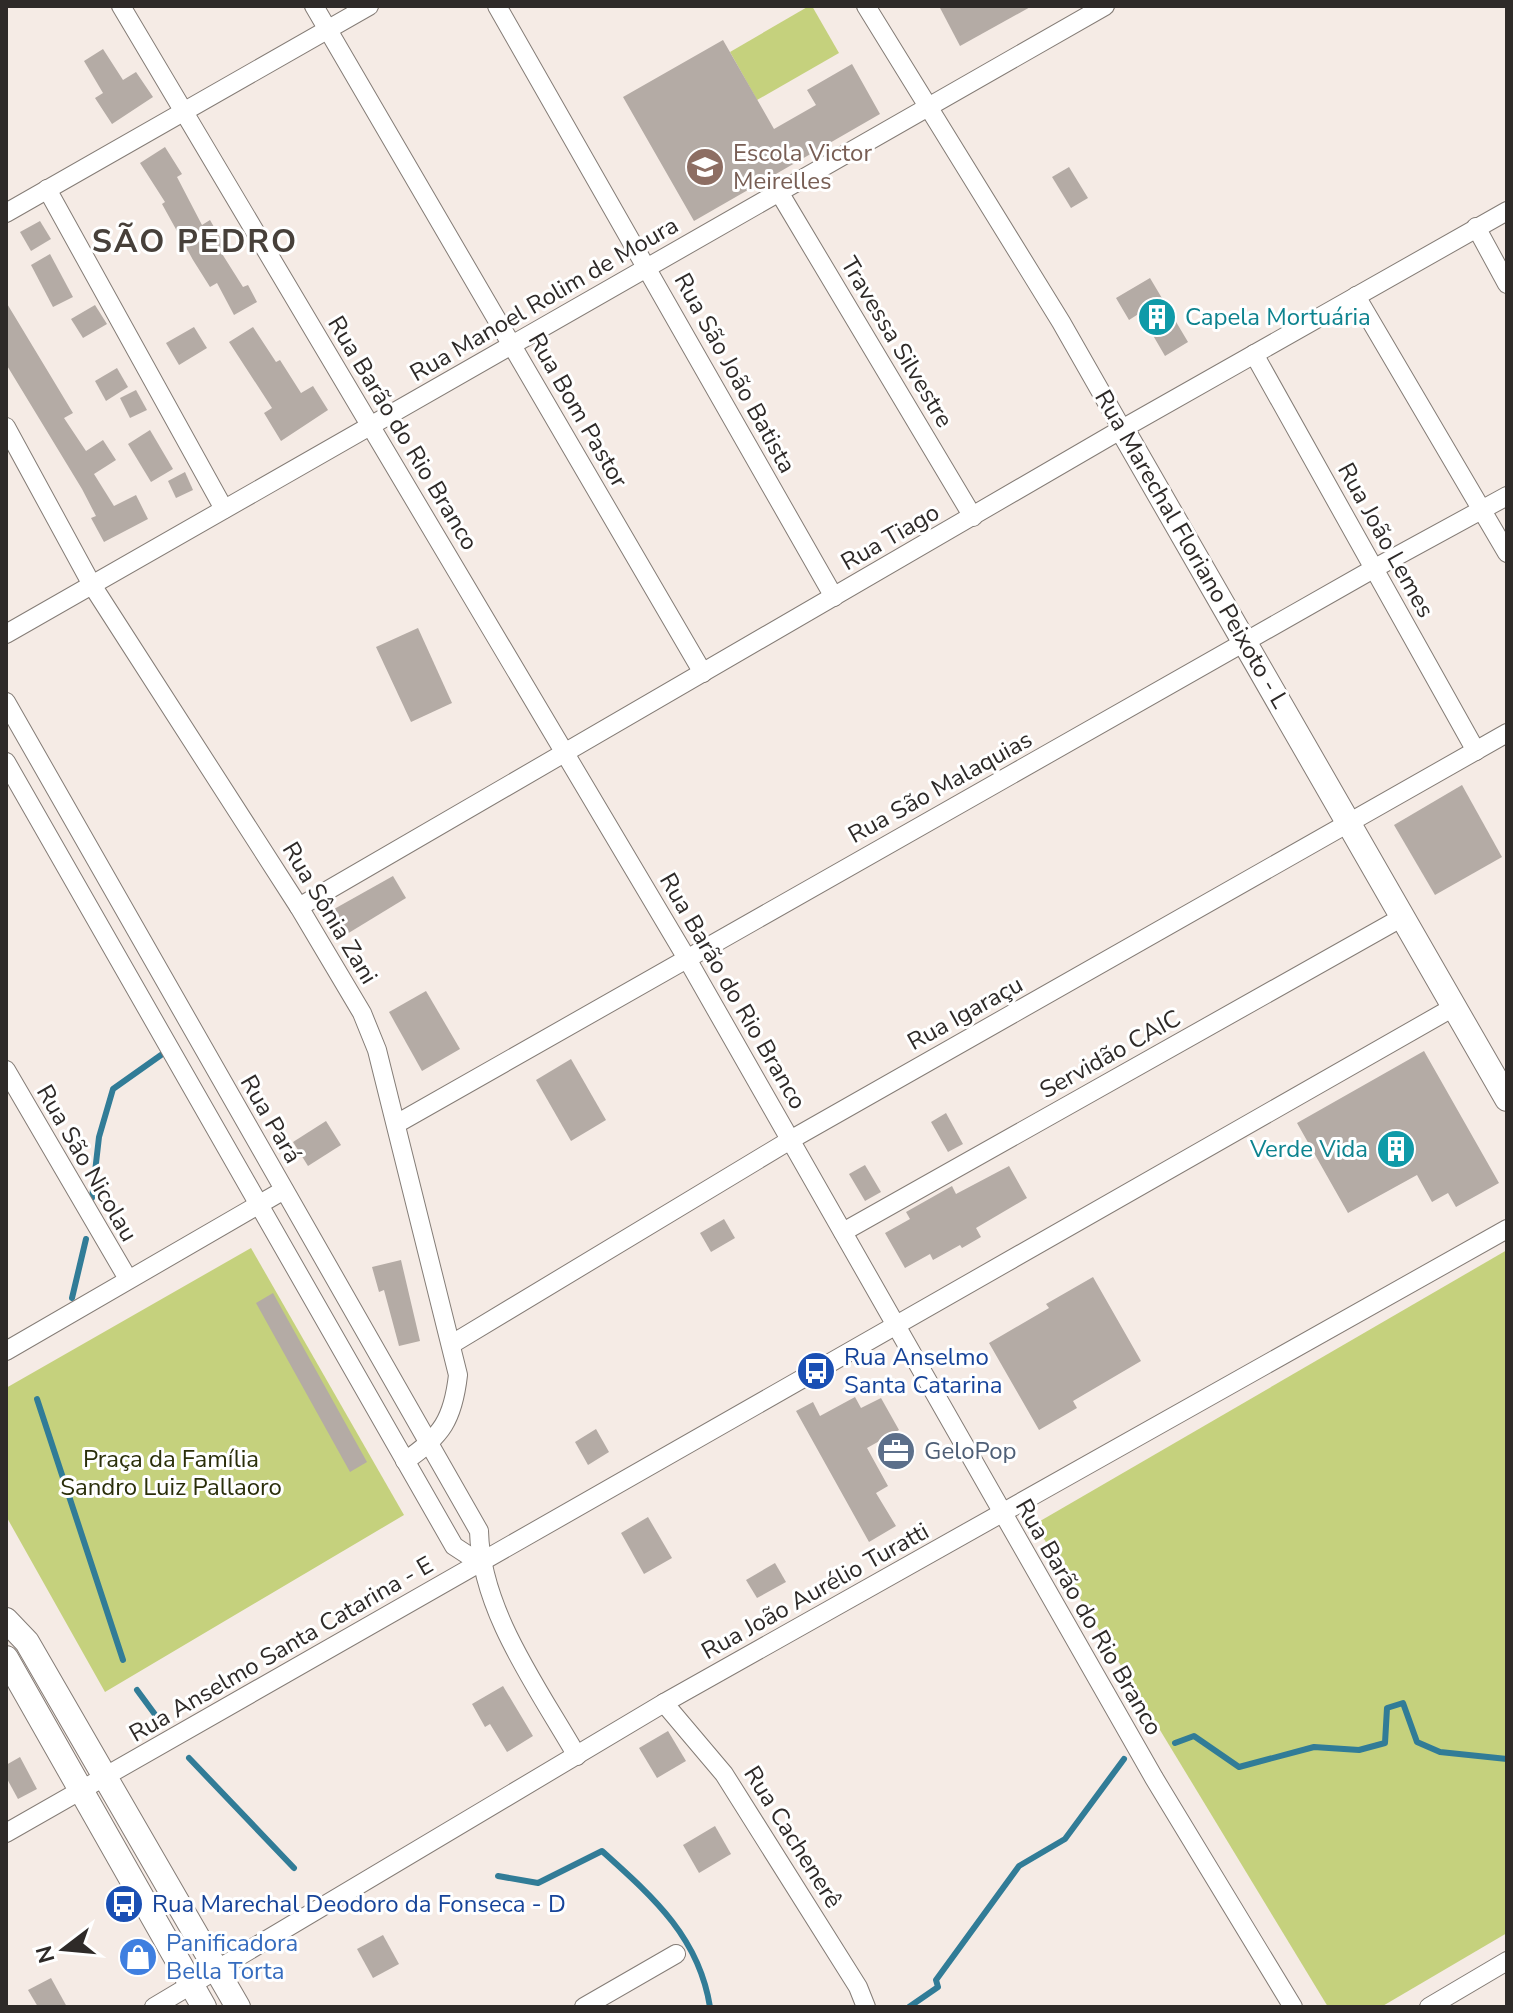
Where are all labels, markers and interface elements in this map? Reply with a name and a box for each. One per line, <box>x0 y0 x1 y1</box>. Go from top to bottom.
place label: Escola Victor Meirelles <box>733 137 872 197</box>
school or university icon: Escola Victor Meirelles <box>684 146 726 188</box>
street label: Rua Manoel Rolim de Moura <box>404 209 684 389</box>
district label: SÃO PEDRO <box>92 220 298 263</box>
street label: Travessa Silvestre <box>833 251 961 433</box>
street label: Rua São João Batista <box>667 267 803 479</box>
building icon: Capela Mortuária <box>1136 296 1178 338</box>
place label: Capela Mortuária <box>1185 301 1371 333</box>
street label: Rua Barão do Rio Branco <box>320 310 486 556</box>
street label: Rua Bom Pastor <box>521 327 635 494</box>
street label: Rua Marechal Floriano Peixoto - L <box>1087 384 1297 714</box>
street label: Rua João Lemes <box>1330 457 1442 623</box>
street label: Rua Tiago <box>835 496 945 578</box>
street label: Rua São Malaquias <box>842 723 1038 851</box>
street label: Rua Sônia Zani <box>275 836 385 990</box>
street label: Rua Barão do Rio Branco <box>652 867 814 1115</box>
street label: Rua Igaraçu <box>902 968 1028 1058</box>
street label: Servidão CAIC <box>1034 1002 1186 1106</box>
street label: Rua Pará <box>233 1069 309 1169</box>
street label: Rua São Nicolau <box>29 1079 145 1247</box>
building icon: Verde Vida <box>1375 1128 1417 1170</box>
place label: Verde Vida <box>1249 1133 1368 1165</box>
place label: Rua Anselmo Santa Catarina <box>844 1341 1003 1401</box>
bus stop icon: Rua Anselmo Santa Catarina <box>795 1350 837 1392</box>
office icon: GeloPop <box>875 1430 917 1472</box>
place label: GeloPop <box>924 1435 1017 1467</box>
park label: Praça da Família Sandro Luiz Pallaoro <box>60 1443 282 1503</box>
street label: Rua Barão do Rio Branco <box>1008 1493 1170 1741</box>
street label: Rua João Aurélio Turatti <box>695 1515 935 1667</box>
street label: Rua Anselmo Santa Catarina - E <box>123 1549 439 1749</box>
street label: Rua Cachenerê <box>737 1760 849 1914</box>
bus stop icon: Rua Marechal Deodoro da Fonseca - D <box>103 1883 145 1925</box>
place label: Rua Marechal Deodoro da Fonseca - D <box>152 1888 566 1920</box>
north arrow <box>24 1909 104 1989</box>
place label: Panificadora Bella Torta <box>166 1927 298 1987</box>
shop icon: Panificadora Bella Torta <box>117 1936 159 1978</box>
text: N <box>29 1942 62 1966</box>

